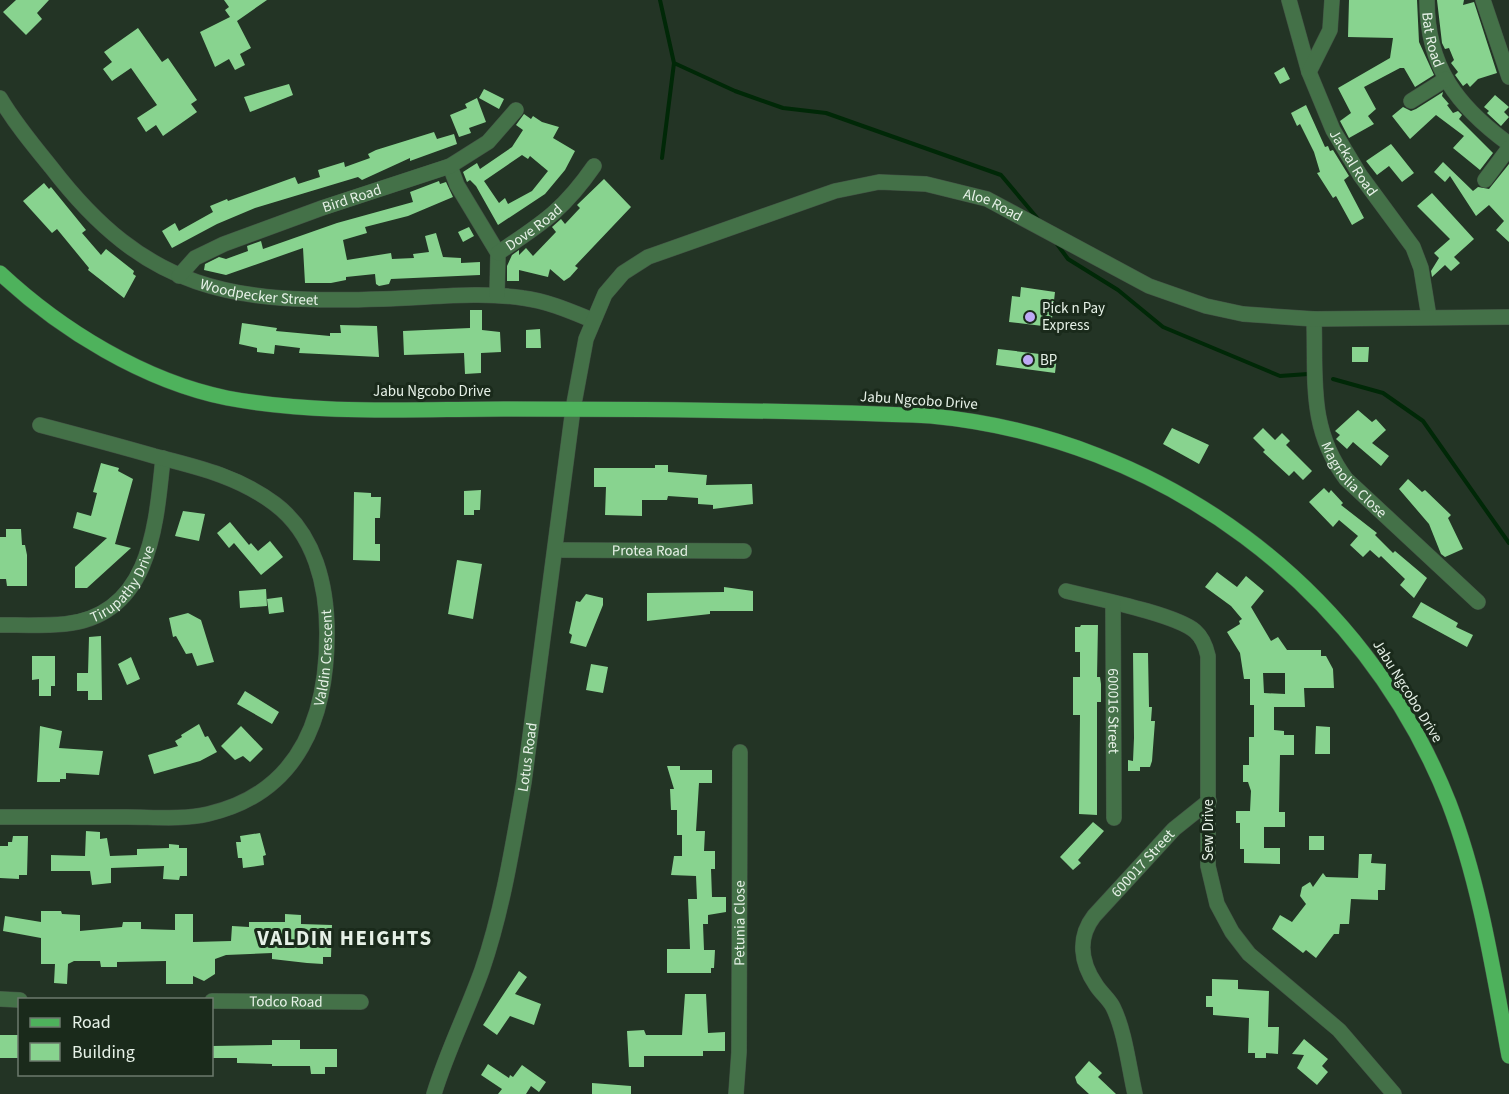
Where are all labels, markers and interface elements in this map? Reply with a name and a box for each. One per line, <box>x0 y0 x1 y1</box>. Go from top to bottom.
street label: Bat Road <box>1416 11 1449 71</box>
street label: Jackal Road <box>1324 126 1382 201</box>
street label: Bird Road <box>320 179 384 218</box>
street label: Aloe Road <box>961 184 1026 227</box>
street label: Dove Road <box>501 200 568 256</box>
street label: Woodpecker Street <box>197 274 318 311</box>
place label: Pick n Pay Express <box>1042 298 1105 336</box>
marker: Pick n Pay Express <box>1023 310 1037 324</box>
place label: BP <box>1040 350 1057 371</box>
marker: BP <box>1021 353 1035 367</box>
street label: Jabu Ngcobo Drive <box>373 381 491 402</box>
street label: Jabu Ngcobo Drive <box>859 386 978 415</box>
street label: Magnolia Close <box>1316 439 1391 523</box>
street label: Protea Road <box>612 540 688 562</box>
street label: Tirupathy Drive <box>87 543 160 628</box>
street label: Valdin Crescent <box>309 609 338 708</box>
street label: Jabu Ngcobo Drive <box>1367 636 1448 747</box>
street label: 600016 Street <box>1102 668 1124 754</box>
street label: Lotus Road <box>512 721 543 793</box>
street label: Sew Drive <box>1198 799 1219 861</box>
street label: 600017 Street <box>1106 825 1180 902</box>
street label: Petunia Close <box>729 880 751 966</box>
district label: VALDIN HEIGHTS <box>256 923 433 953</box>
street label: Todco Road <box>249 991 323 1013</box>
legend <box>18 998 213 1076</box>
text: Road <box>72 1010 111 1035</box>
text: Building <box>72 1040 135 1065</box>

